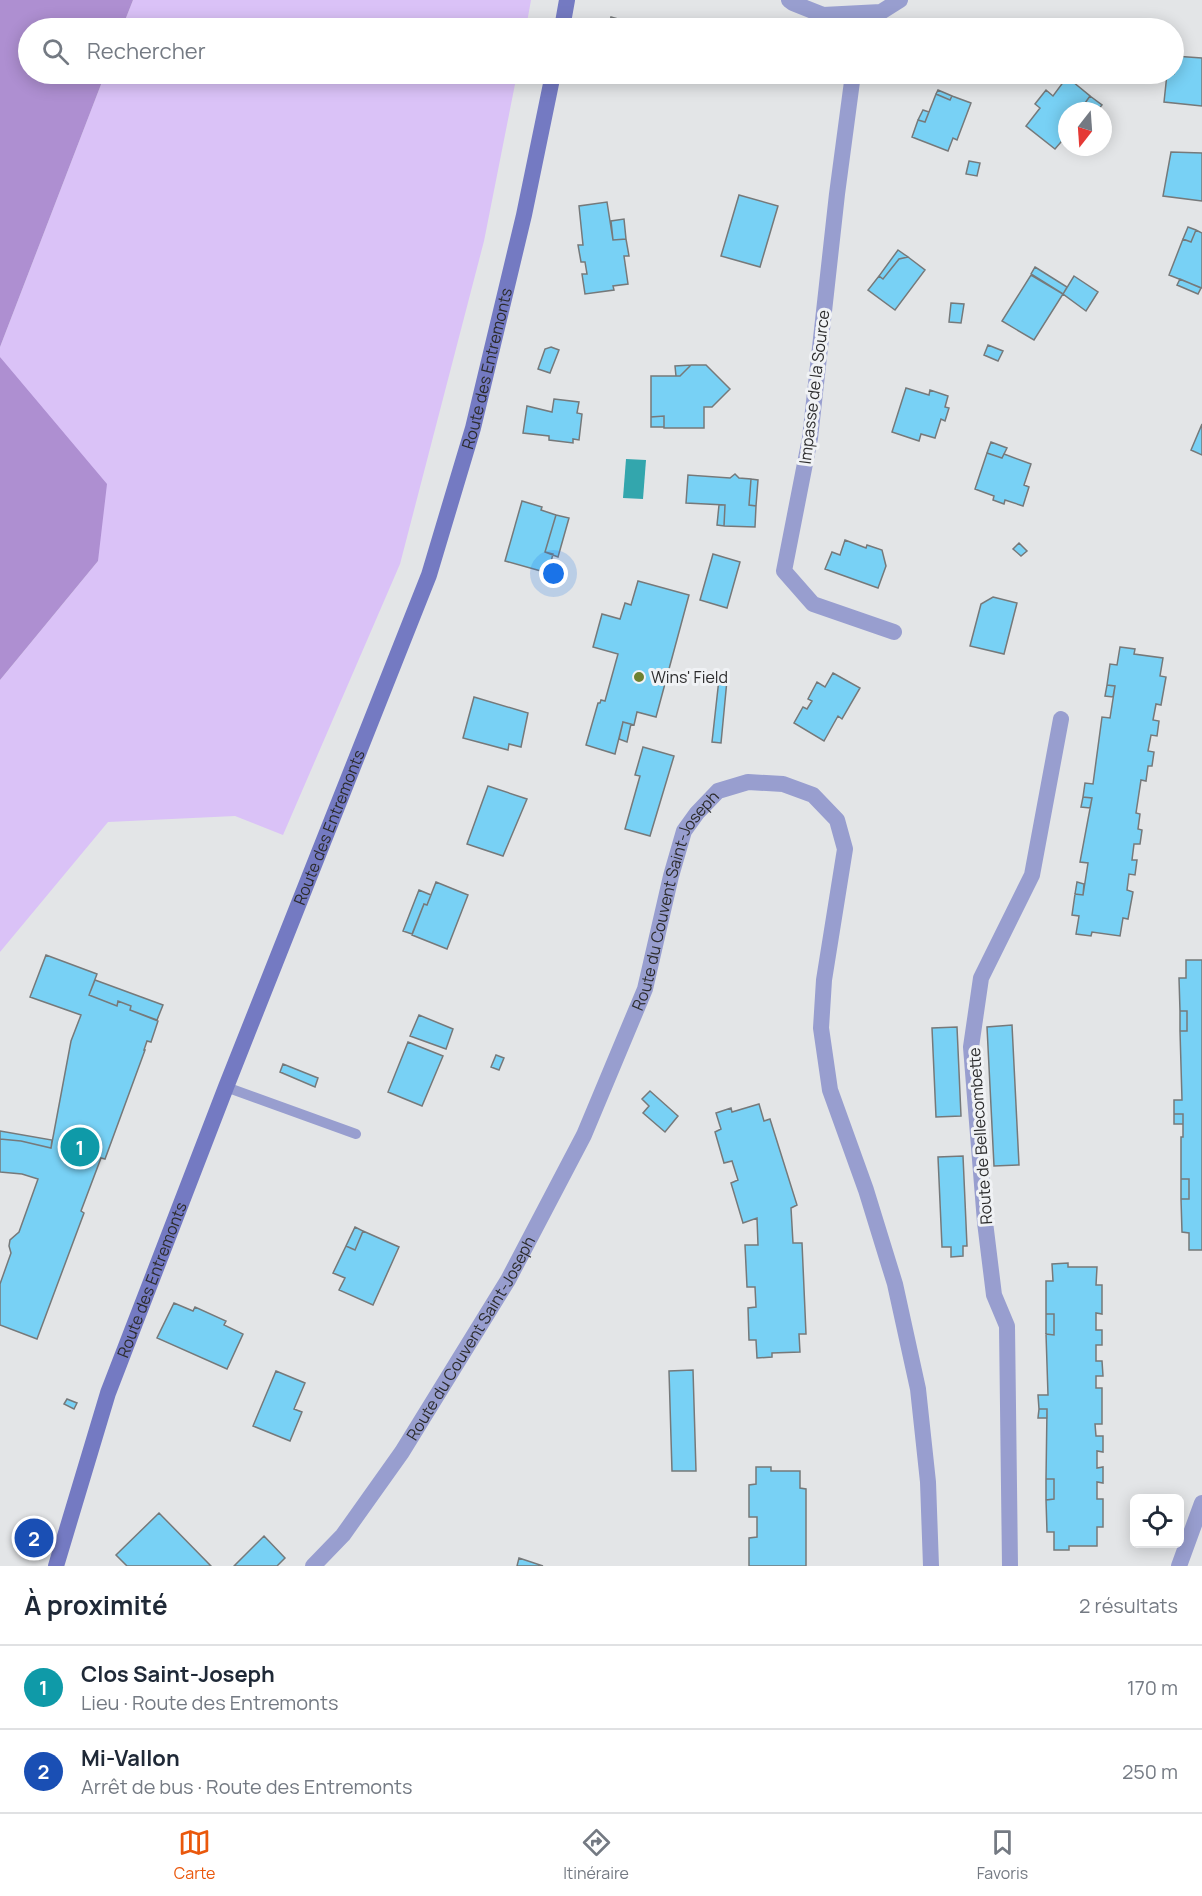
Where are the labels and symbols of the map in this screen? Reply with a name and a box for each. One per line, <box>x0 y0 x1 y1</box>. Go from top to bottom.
north arrow <box>1058 102 1112 156</box>
street label: Route des Entremonts <box>456 286 517 452</box>
street label: Impasse de la Source <box>794 309 834 465</box>
your location <box>539 559 568 588</box>
place label: Wins' Field <box>651 666 728 688</box>
marker: Wins' Field <box>632 670 646 684</box>
street label: Route des Entremonts <box>288 746 370 908</box>
street label: Route du Couvent Saint-Joseph <box>626 786 724 1014</box>
street label: Route de Bellecombette <box>963 1047 997 1225</box>
pin: 1 <box>60 1124 100 1170</box>
street label: Route des Entremonts <box>112 1199 192 1361</box>
street label: Route du Couvent Saint-Joseph <box>401 1232 540 1444</box>
pin: 2 <box>15 1516 54 1560</box>

